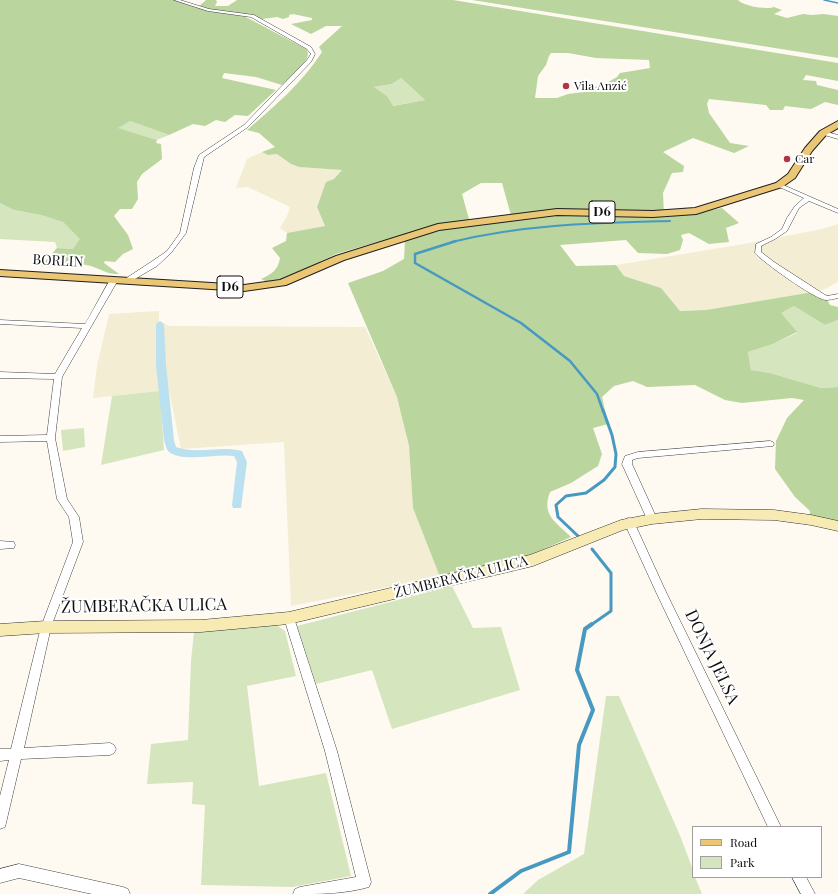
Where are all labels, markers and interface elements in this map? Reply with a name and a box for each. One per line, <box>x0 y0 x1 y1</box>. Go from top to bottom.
place label: Vila Anzić <box>574 79 627 93</box>
marker: Vila Anzić <box>561 81 571 91</box>
place label: Car <box>795 152 815 166</box>
marker: Car <box>782 154 792 164</box>
road number: D6 <box>589 201 615 223</box>
street label: BORLIN <box>32 251 84 271</box>
road number: D6 <box>217 276 243 298</box>
street label: ŽUMBERAČKA ULICA <box>393 552 529 602</box>
street label: ŽUMBERAČKA ULICA <box>61 594 227 618</box>
street label: DONJA JELSA <box>680 606 744 708</box>
legend <box>692 826 822 878</box>
text: Road <box>730 834 757 850</box>
text: Park <box>730 854 755 870</box>

